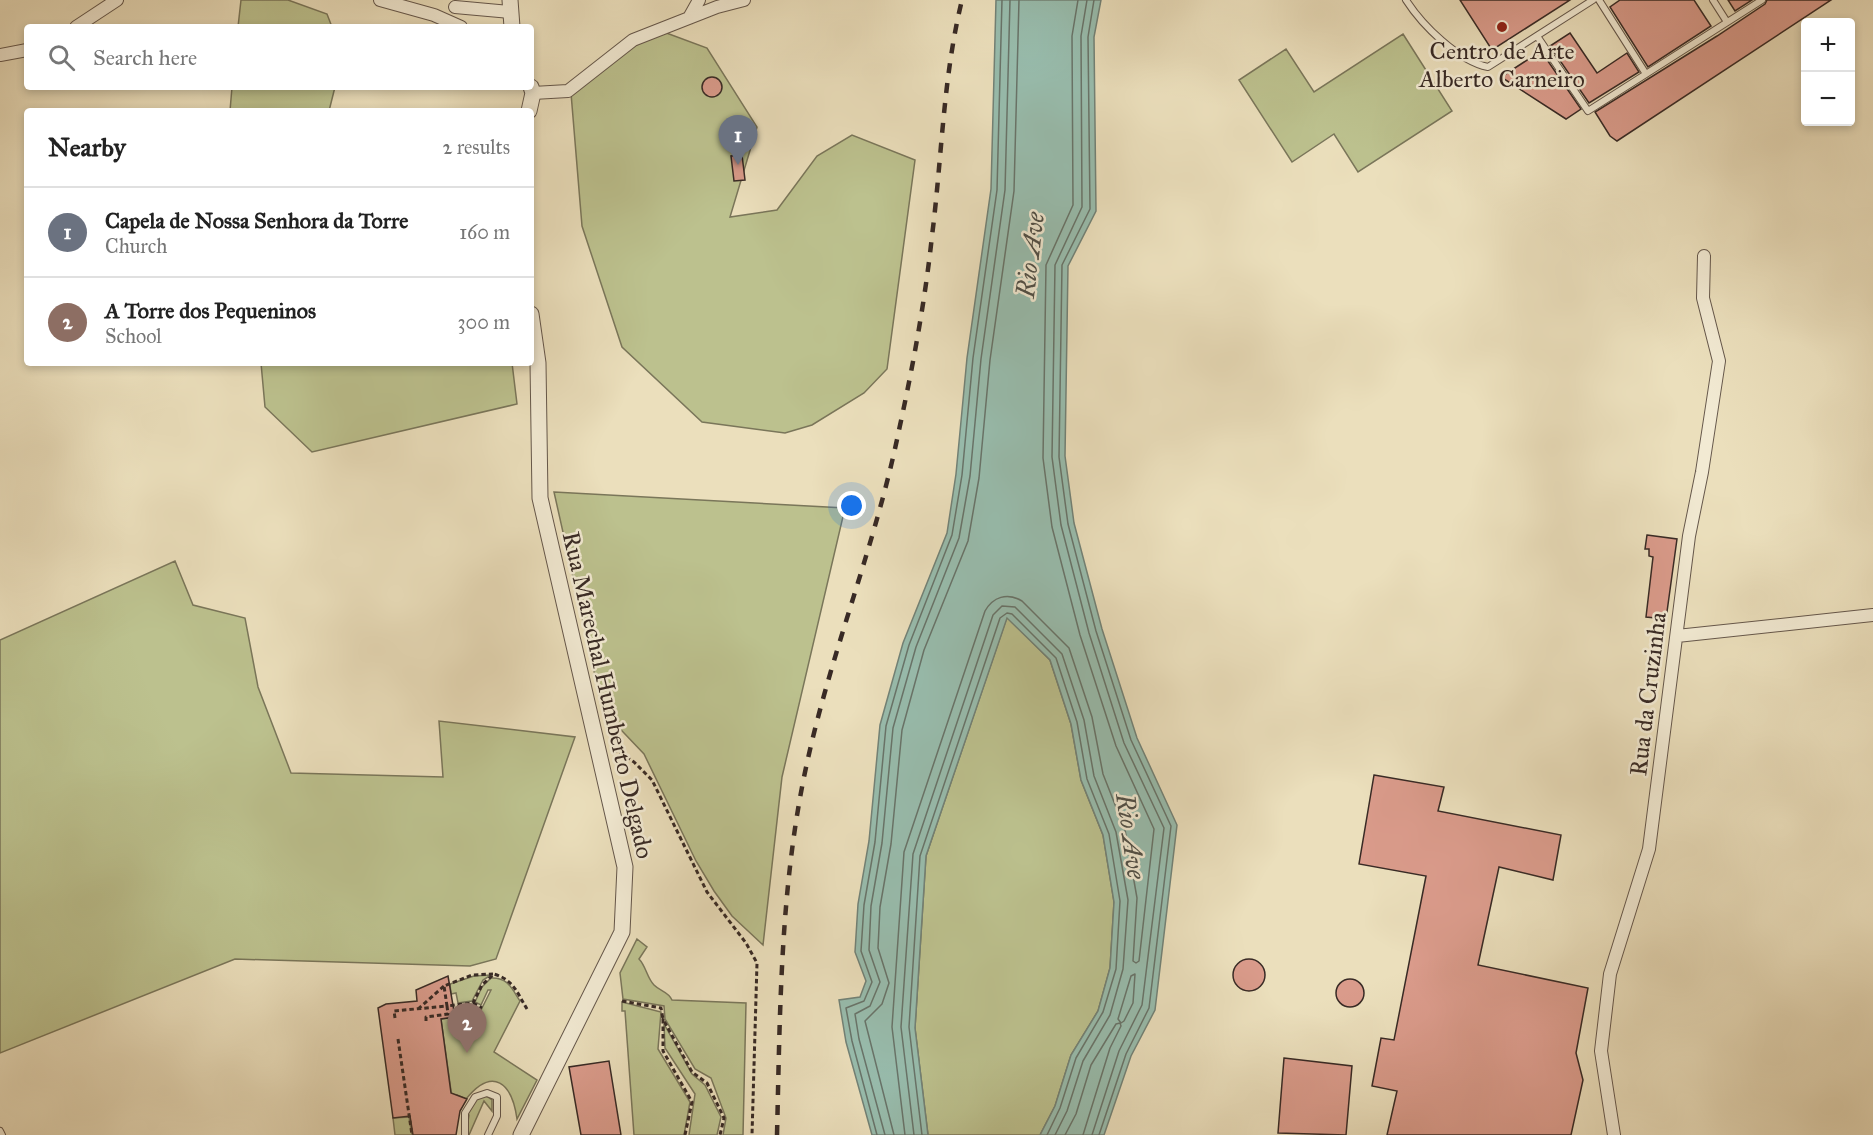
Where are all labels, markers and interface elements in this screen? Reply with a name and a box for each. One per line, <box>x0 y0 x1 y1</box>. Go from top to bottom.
map controls <box>1801 18 1855 126</box>
button: + <box>1801 18 1855 72</box>
marker: Centro de Arte Alberto Carneiro <box>1495 20 1509 34</box>
search box <box>24 24 534 90</box>
place label: Centro de Arte Alberto Carneiro <box>1418 36 1585 94</box>
icon: search <box>45 41 78 74</box>
text: Search here <box>93 44 197 71</box>
button: − <box>1801 72 1855 126</box>
pin: 1 <box>718 116 758 165</box>
text: Nearby <box>48 131 126 163</box>
text: 2 results <box>442 135 510 159</box>
text: Capela de Nossa Senhora da Torre <box>105 207 408 234</box>
water label: Rio Ave <box>1009 209 1051 300</box>
text: 1 <box>64 220 71 244</box>
text: 160 m <box>459 220 510 244</box>
text: Church <box>105 234 167 258</box>
text: A Torre dos Pequeninos <box>105 297 316 324</box>
text: 2 <box>63 310 72 334</box>
text: 300 m <box>458 310 510 334</box>
text: School <box>105 324 162 348</box>
your location <box>837 491 866 520</box>
street label: Rua Marechal Humberto Delgado <box>556 529 660 861</box>
street label: Rua da Cruzinha <box>1623 610 1673 777</box>
water label: Rio Ave <box>1109 790 1153 882</box>
pin: 2 <box>448 1004 486 1053</box>

